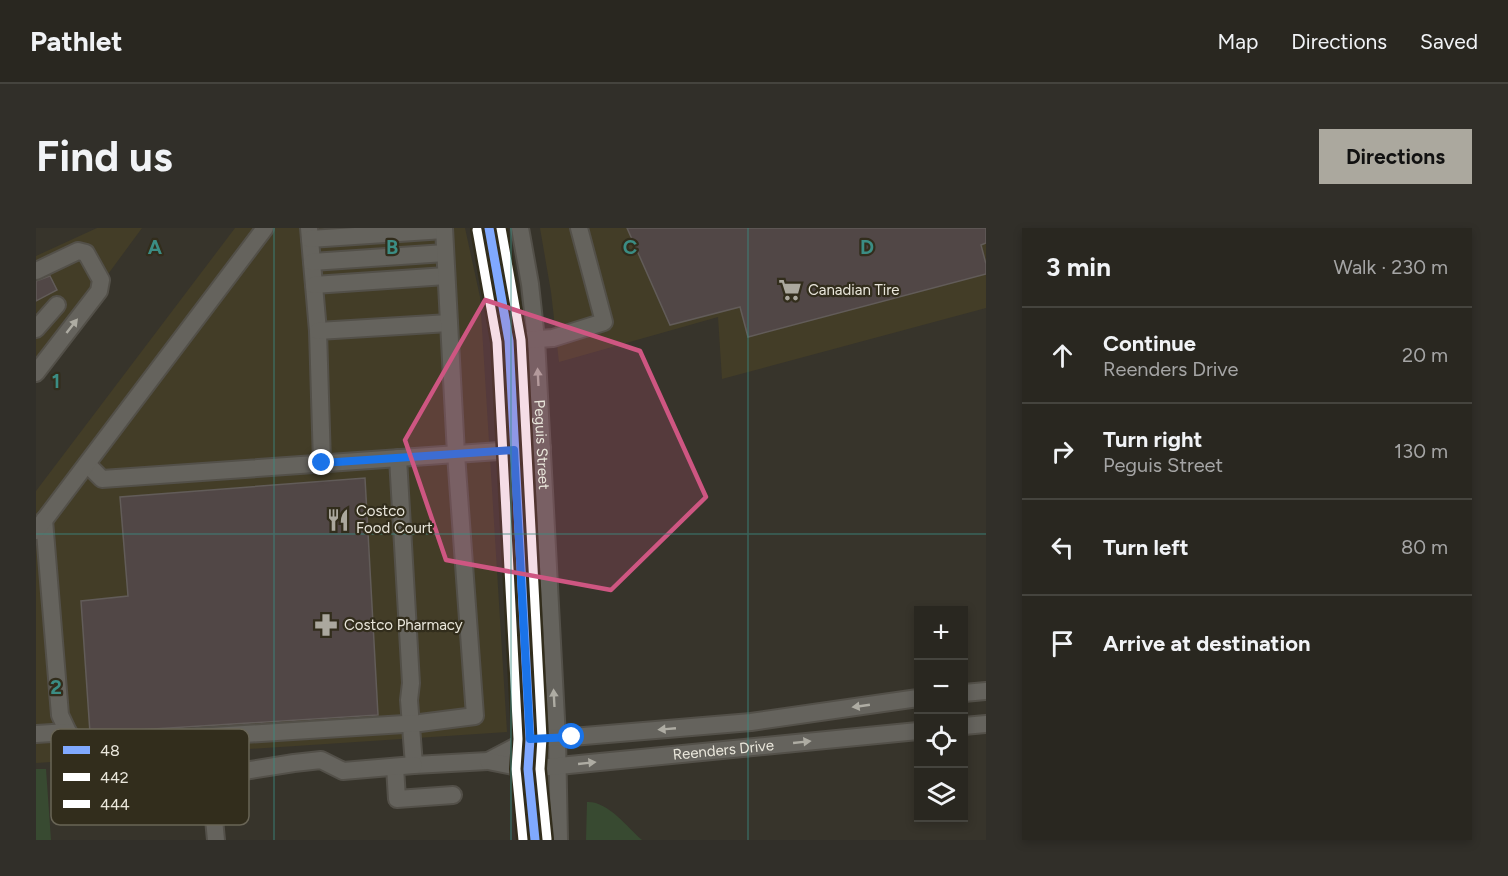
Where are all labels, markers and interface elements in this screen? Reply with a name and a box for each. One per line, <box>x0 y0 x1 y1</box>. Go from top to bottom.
text: Pathlet <box>30 24 122 58</box>
text: Map <box>1217 29 1258 54</box>
text: Directions <box>1291 29 1387 54</box>
text: Saved <box>1420 29 1478 54</box>
button: Directions <box>1319 129 1472 184</box>
text: Find us <box>36 131 173 182</box>
text: A <box>148 235 163 259</box>
text: B <box>386 235 398 259</box>
text: C <box>623 235 637 259</box>
text: D <box>860 235 874 259</box>
text: 3 min <box>1046 251 1111 283</box>
text: Walk · 230 m <box>1334 255 1448 279</box>
supermarket icon: Canadian Tire <box>777 277 803 303</box>
place label: Canadian Tire <box>808 281 900 299</box>
one-way arrow <box>65 318 78 334</box>
text: Continue <box>1103 330 1196 357</box>
icon: ahead <box>1046 339 1079 372</box>
text: 20 m <box>1402 343 1448 367</box>
text: Reenders Drive <box>1103 357 1238 381</box>
one-way arrow <box>534 368 543 387</box>
text: 1 <box>52 369 60 393</box>
street label: Peguis Street <box>530 399 553 490</box>
text: Turn right <box>1103 426 1202 453</box>
icon: right <box>1046 435 1079 468</box>
text: 130 m <box>1394 439 1448 463</box>
route end <box>308 449 334 475</box>
text: Peguis Street <box>1103 453 1223 477</box>
place label: Costco Food Court <box>356 502 433 537</box>
restaurant icon: Costco Food Court <box>325 507 351 533</box>
icon: left <box>1046 531 1079 564</box>
text: Turn left <box>1103 534 1189 561</box>
text: 80 m <box>1401 535 1448 559</box>
map controls <box>914 606 968 822</box>
button: + <box>914 606 968 660</box>
pharmacy icon: Costco Pharmacy <box>313 612 339 638</box>
place label: Costco Pharmacy <box>344 616 463 634</box>
icon: arrive <box>1046 627 1079 660</box>
text: Arrive at destination <box>1103 630 1311 657</box>
button: − <box>914 660 968 714</box>
text: 2 <box>50 675 62 699</box>
one-way arrow <box>550 688 559 707</box>
one-way arrow <box>851 702 870 711</box>
button: locate <box>914 714 968 768</box>
route start <box>558 723 584 749</box>
one-way arrow <box>657 724 676 734</box>
legend <box>51 729 249 825</box>
street label: Reenders Drive <box>672 736 775 764</box>
one-way arrow <box>792 737 811 747</box>
text: 48 <box>100 741 120 760</box>
one-way arrow <box>577 758 596 768</box>
text: 442 <box>100 768 129 787</box>
button: layers <box>914 768 968 822</box>
text: 444 <box>100 795 130 814</box>

